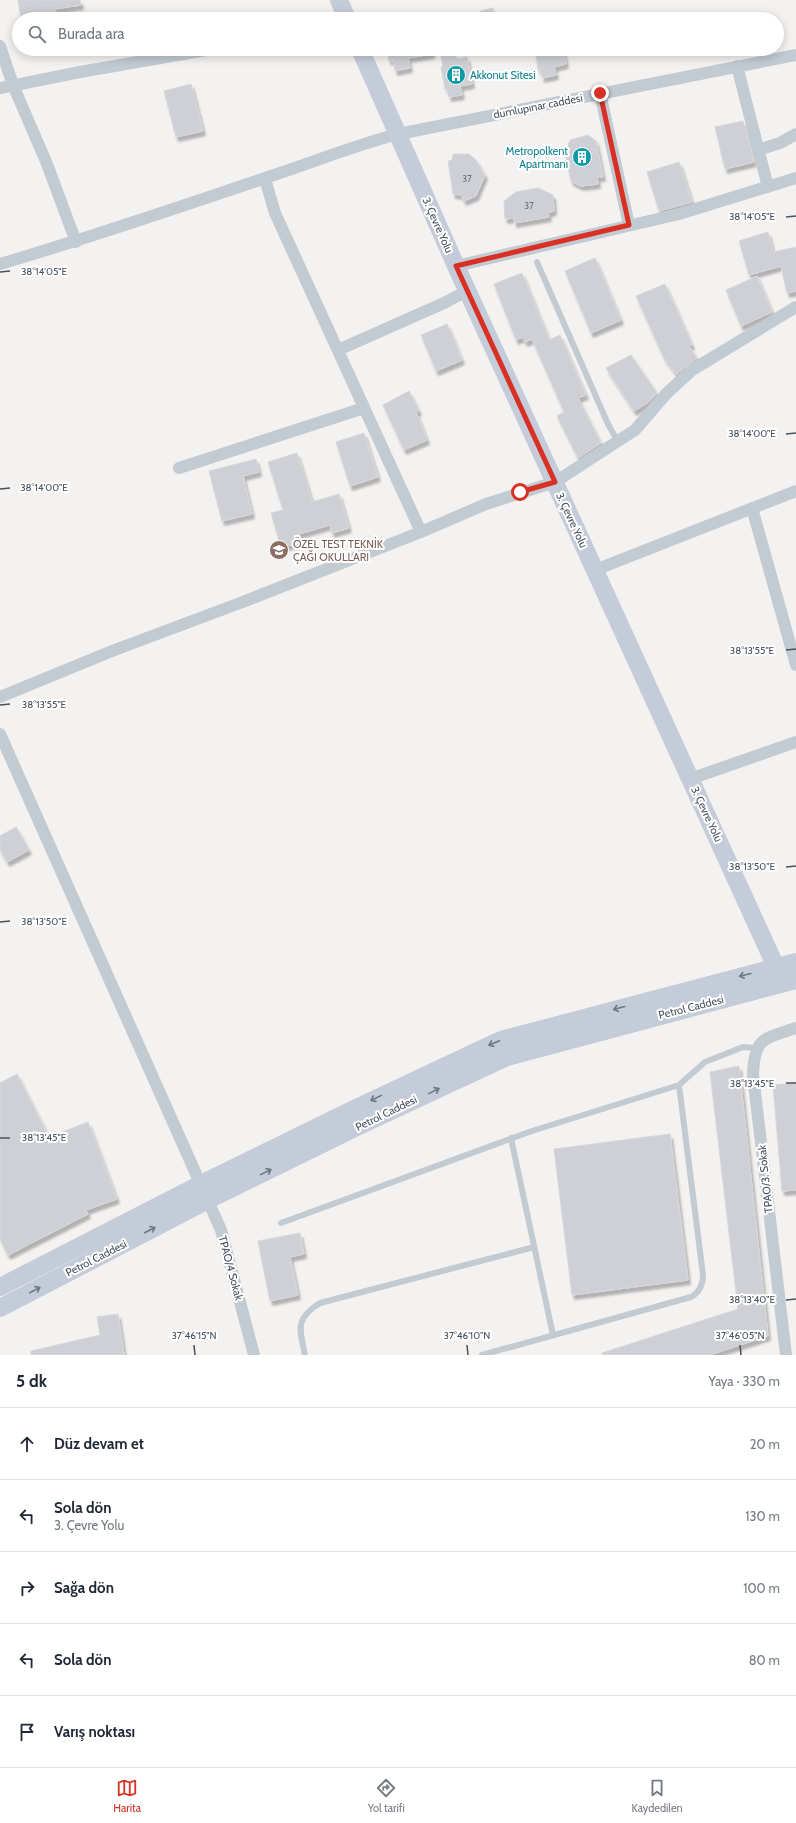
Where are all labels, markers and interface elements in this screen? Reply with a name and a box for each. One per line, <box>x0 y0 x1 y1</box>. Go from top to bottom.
search box <box>12 12 784 56</box>
icon: search <box>26 23 48 45</box>
text: Burada ara <box>58 25 125 43</box>
building icon: Akkonut Sitesi <box>445 64 467 86</box>
place label: Akkonut Sitesi <box>470 68 535 82</box>
route end <box>591 84 609 102</box>
street label: dumlupınar caddesi <box>492 90 584 122</box>
place label: Metropolkent Apartmanı <box>506 144 568 171</box>
building icon: Metropolkent Apartmanı <box>571 146 593 168</box>
house number: 37 <box>462 173 472 184</box>
street label: 3. Çevre Yolu <box>420 195 457 255</box>
house number: 37 <box>524 200 534 211</box>
text: 38°14'05"E <box>729 210 776 223</box>
text: 38°14'05"E <box>21 265 68 278</box>
text: 38°14'00"E <box>728 427 776 440</box>
text: 38°14'00"E <box>20 481 68 494</box>
route start <box>511 483 529 501</box>
street label: 3. Çevre Yolu <box>553 490 591 550</box>
place label: ÖZEL TEST TEKNİK ÇAĞI OKULLARI <box>293 537 384 564</box>
school or university icon: ÖZEL TEST TEKNİK ÇAĞI OKULLARI <box>268 539 290 561</box>
text: 38°13'55"E <box>730 644 775 657</box>
text: 38°13'55"E <box>22 698 67 711</box>
street label: 3. Çevre Yolu <box>688 784 726 844</box>
text: 38°13'50"E <box>729 860 775 873</box>
text: 38°13'50"E <box>21 915 67 928</box>
one-way arrow <box>738 972 751 980</box>
street label: Petrol Caddesi <box>657 992 725 1022</box>
one-way arrow <box>613 1005 626 1012</box>
one-way arrow <box>488 1039 500 1047</box>
text: 38°13'45"E <box>730 1077 775 1090</box>
one-way arrow <box>427 1087 439 1094</box>
street label: Petrol Caddesi <box>353 1092 419 1134</box>
one-way arrow <box>370 1095 382 1102</box>
text: 38°13'45"E <box>22 1131 67 1144</box>
street label: TPAO/3. Sokak <box>754 1144 776 1214</box>
one-way arrow <box>260 1168 272 1175</box>
one-way arrow <box>144 1226 156 1233</box>
street label: TPAO/4 Sokak <box>216 1234 246 1302</box>
street label: Petrol Caddesi <box>63 1237 129 1279</box>
one-way arrow <box>28 1285 40 1293</box>
text: 38°13'40"E <box>729 1293 776 1306</box>
text: 37°46'15"N <box>171 1329 217 1342</box>
text: 37°46'10"N <box>444 1329 490 1342</box>
text: 37°46'05"N <box>716 1329 764 1342</box>
text: 5 dk <box>16 1371 47 1391</box>
text: Yaya · 330 m <box>708 1373 780 1389</box>
icon: ahead <box>16 1433 38 1455</box>
text: Düz devam et <box>54 1435 144 1453</box>
text: 20 m <box>750 1436 780 1452</box>
text: Sola dön <box>54 1499 111 1517</box>
icon: left <box>16 1505 38 1527</box>
text: 130 m <box>745 1508 780 1524</box>
text: 3. Çevre Yolu <box>54 1517 124 1533</box>
icon: right <box>16 1577 38 1599</box>
text: Sağa dön <box>54 1579 114 1597</box>
text: 100 m <box>743 1580 780 1596</box>
icon: left <box>16 1649 38 1671</box>
text: Sola dön <box>54 1651 111 1669</box>
text: 80 m <box>749 1652 780 1668</box>
icon: arrive <box>16 1721 38 1743</box>
text: Varış noktası <box>54 1723 135 1741</box>
tab: Harita <box>113 1777 141 1815</box>
tab: Yol tarifi <box>368 1777 405 1815</box>
tab: Kaydedilen <box>631 1777 683 1815</box>

